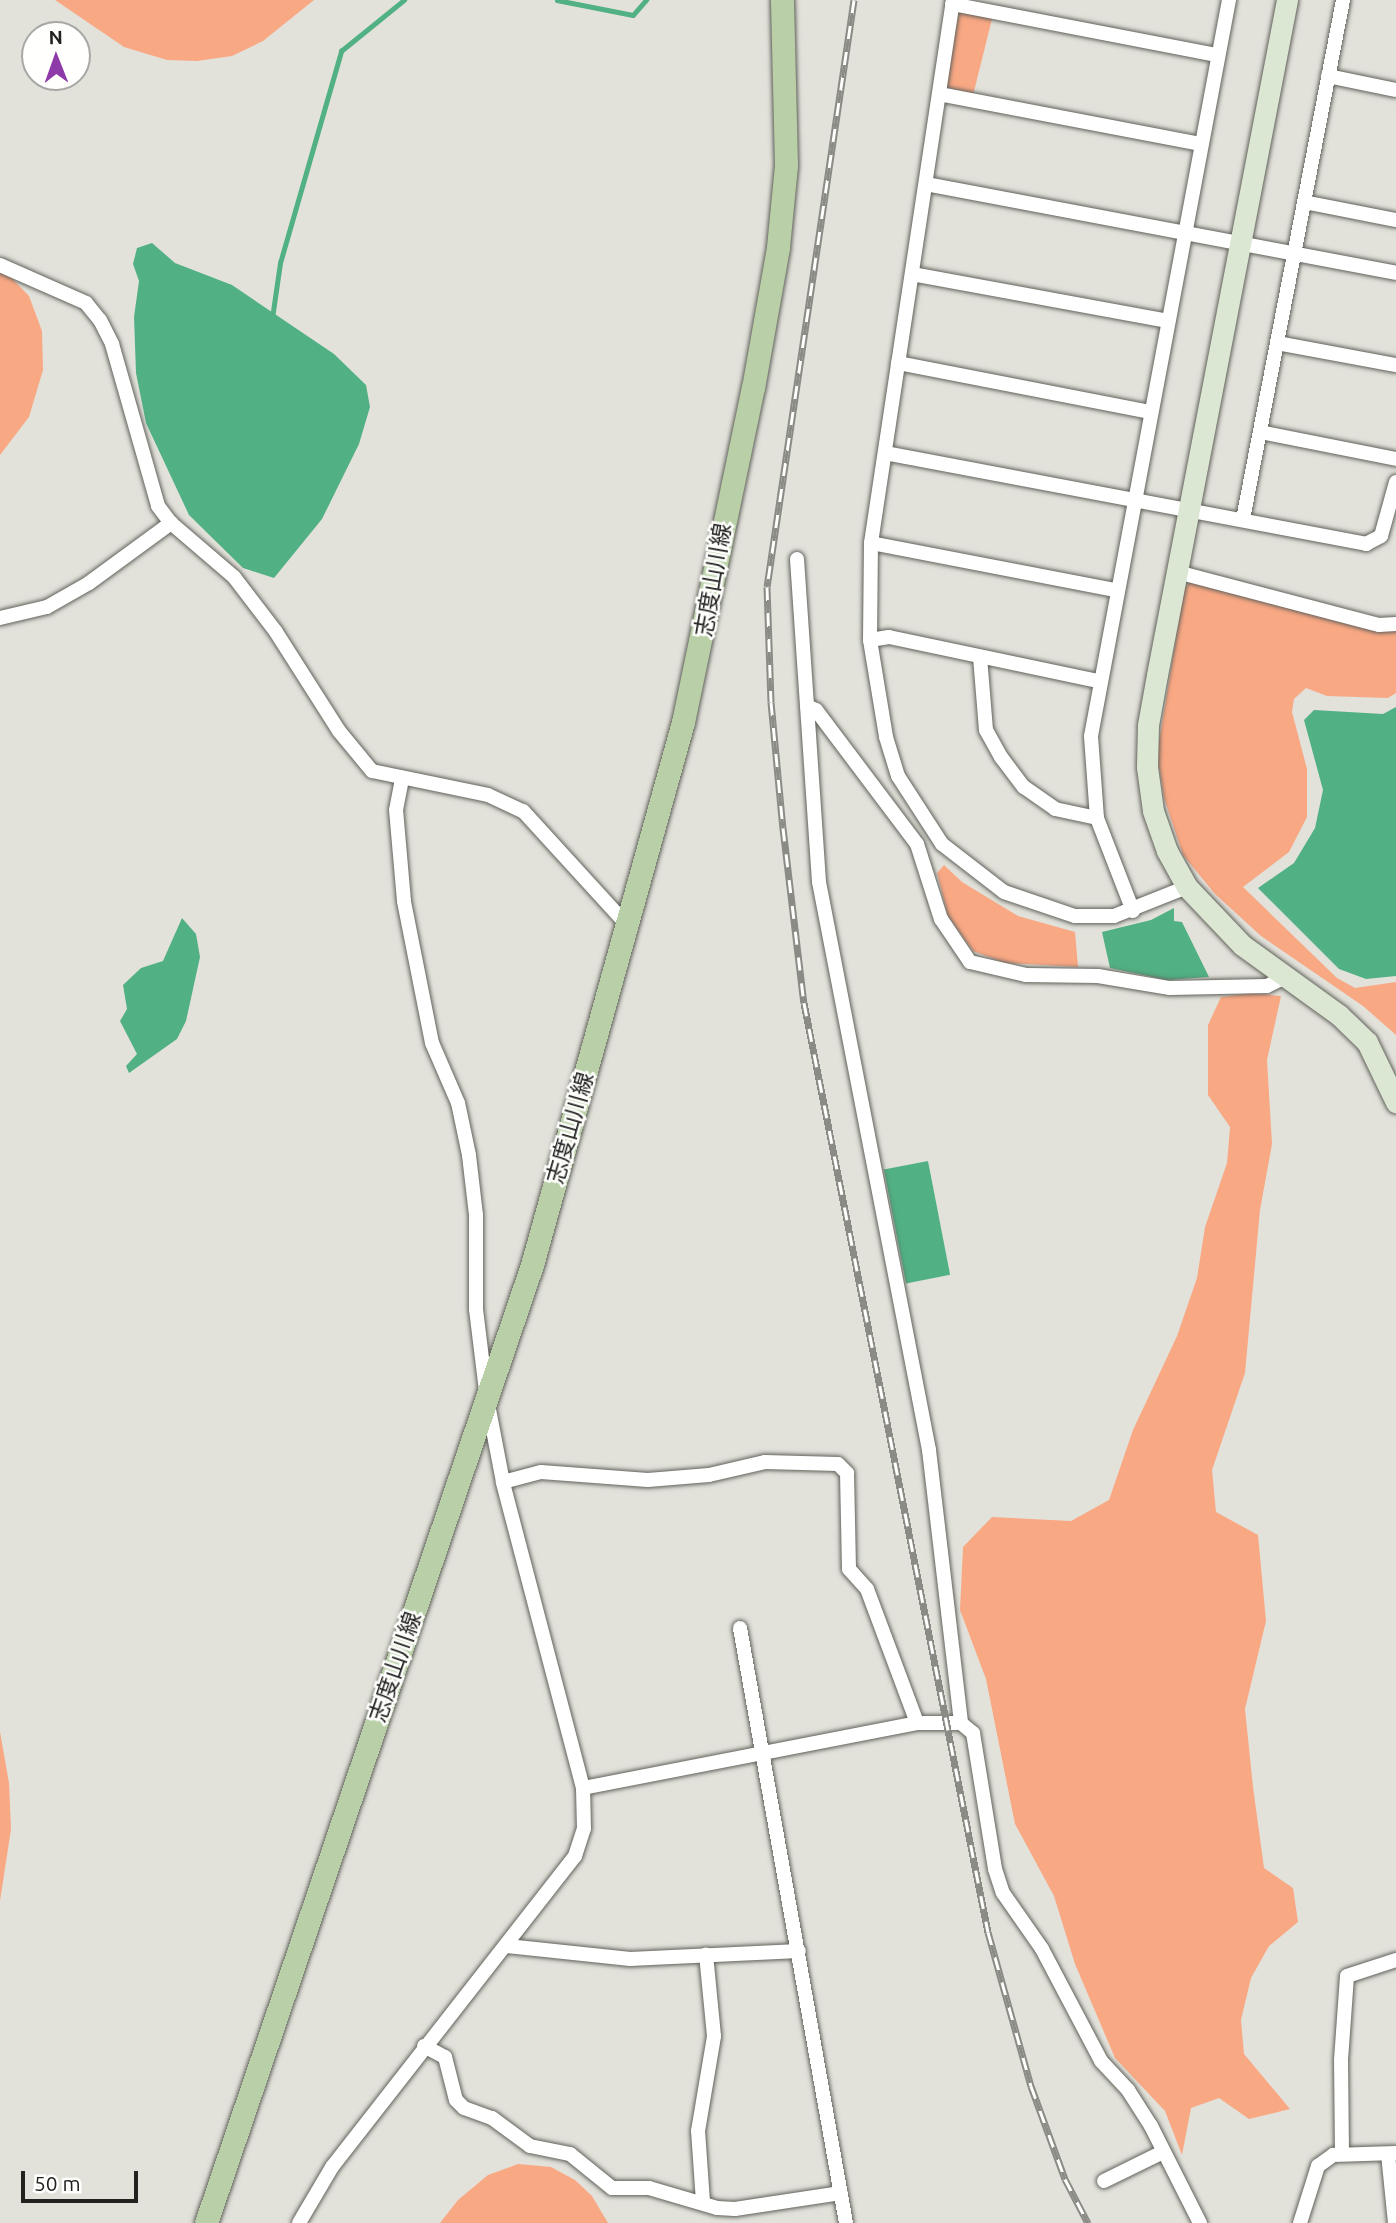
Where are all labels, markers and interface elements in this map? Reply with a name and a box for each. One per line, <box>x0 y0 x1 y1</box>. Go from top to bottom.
north arrow <box>21 21 91 91</box>
text: N <box>48 26 63 48</box>
street label: 志度山川線 <box>689 521 737 639</box>
street label: 志度山川線 <box>541 1069 599 1187</box>
street label: 志度山川線 <box>363 1608 427 1726</box>
scale bar <box>24 2156 142 2200</box>
text: 50 m <box>34 2171 81 2195</box>

